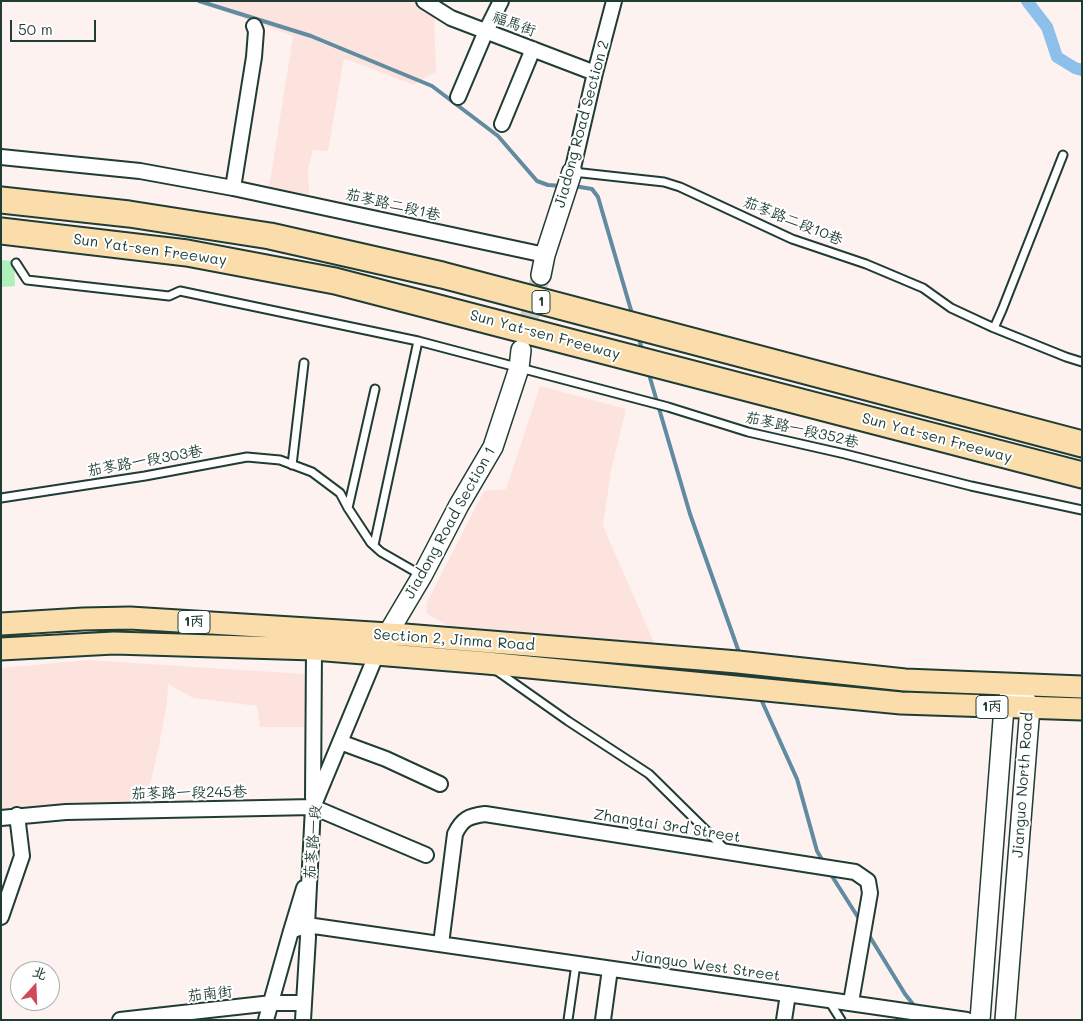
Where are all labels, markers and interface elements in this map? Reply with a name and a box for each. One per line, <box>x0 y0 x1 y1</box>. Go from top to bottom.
street label: 福馬街 <box>490 8 538 40</box>
scale bar <box>12 10 99 42</box>
text: 50 m <box>18 19 53 39</box>
street label: Jiadong Road Section 2 <box>551 38 613 210</box>
street label: 茄苳路二段1巷 <box>344 185 442 225</box>
street label: 茄苳路二段10巷 <box>741 193 845 249</box>
street label: Sun Yat-sen Freeway <box>72 230 228 270</box>
road number: 1 <box>532 290 550 314</box>
street label: Sun Yat-sen Freeway <box>468 306 622 364</box>
street label: 茄苳路一段352巷 <box>744 408 860 452</box>
street label: Sun Yat-sen Freeway <box>860 409 1014 467</box>
street label: 茄苳路一段303巷 <box>86 442 204 480</box>
street label: Jiadong Road Section 1 <box>401 444 499 602</box>
road number: 1丙 <box>178 610 210 634</box>
street label: Section 2, Jinma Road <box>373 625 535 655</box>
road number: 1丙 <box>976 696 1008 719</box>
street label: Jianguo North Road <box>1009 712 1037 858</box>
street label: 茄苳路一段245巷 <box>131 783 247 803</box>
street label: 茄苳路一段 <box>301 804 325 880</box>
street label: Zhangtai 3rd Street <box>592 805 742 847</box>
street label: Jianguo West Street <box>630 947 782 985</box>
north arrow <box>10 961 60 1011</box>
text: 北 <box>30 961 50 984</box>
street label: 茄南街 <box>187 983 233 1005</box>

